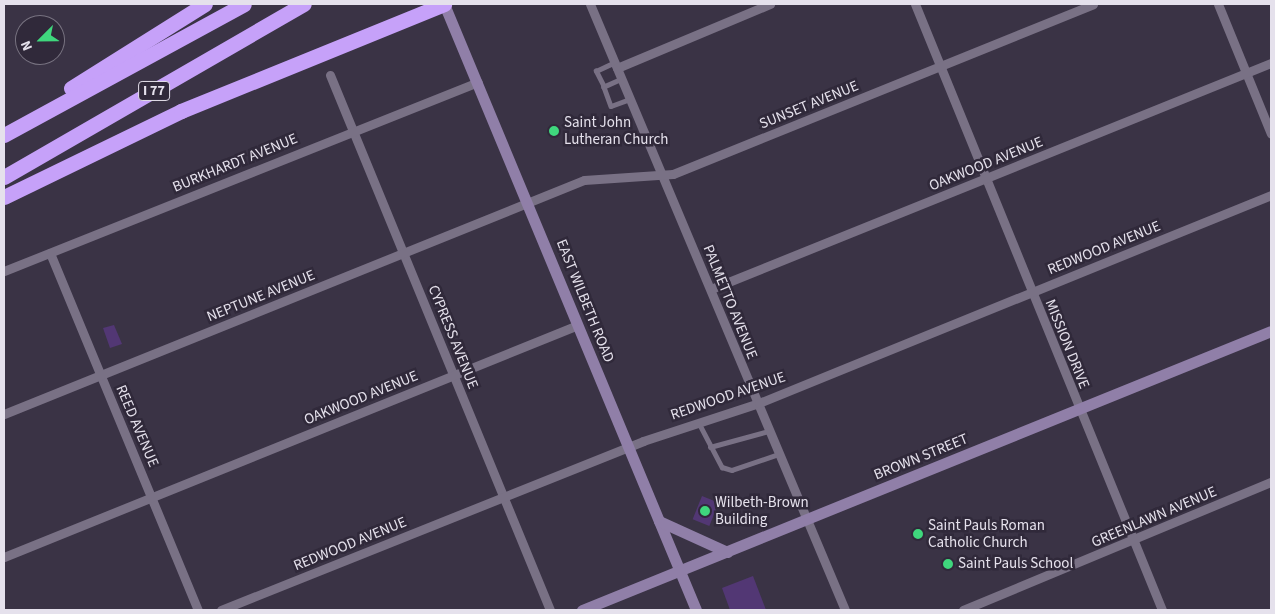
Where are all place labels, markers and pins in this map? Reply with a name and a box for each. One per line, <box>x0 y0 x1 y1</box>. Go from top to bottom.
place label: Saint John Lutheran Church <box>564 113 669 148</box>
marker: Saint John Lutheran Church <box>548 125 560 137</box>
place label: Wilbeth-Brown Building <box>715 493 809 528</box>
marker: Wilbeth-Brown Building <box>699 505 711 517</box>
place label: Saint Pauls Roman Catholic Church <box>928 516 1045 551</box>
marker: Saint Pauls Roman Catholic Church <box>912 528 924 540</box>
place label: Saint Pauls School <box>958 555 1073 573</box>
marker: Saint Pauls School <box>942 558 954 570</box>

